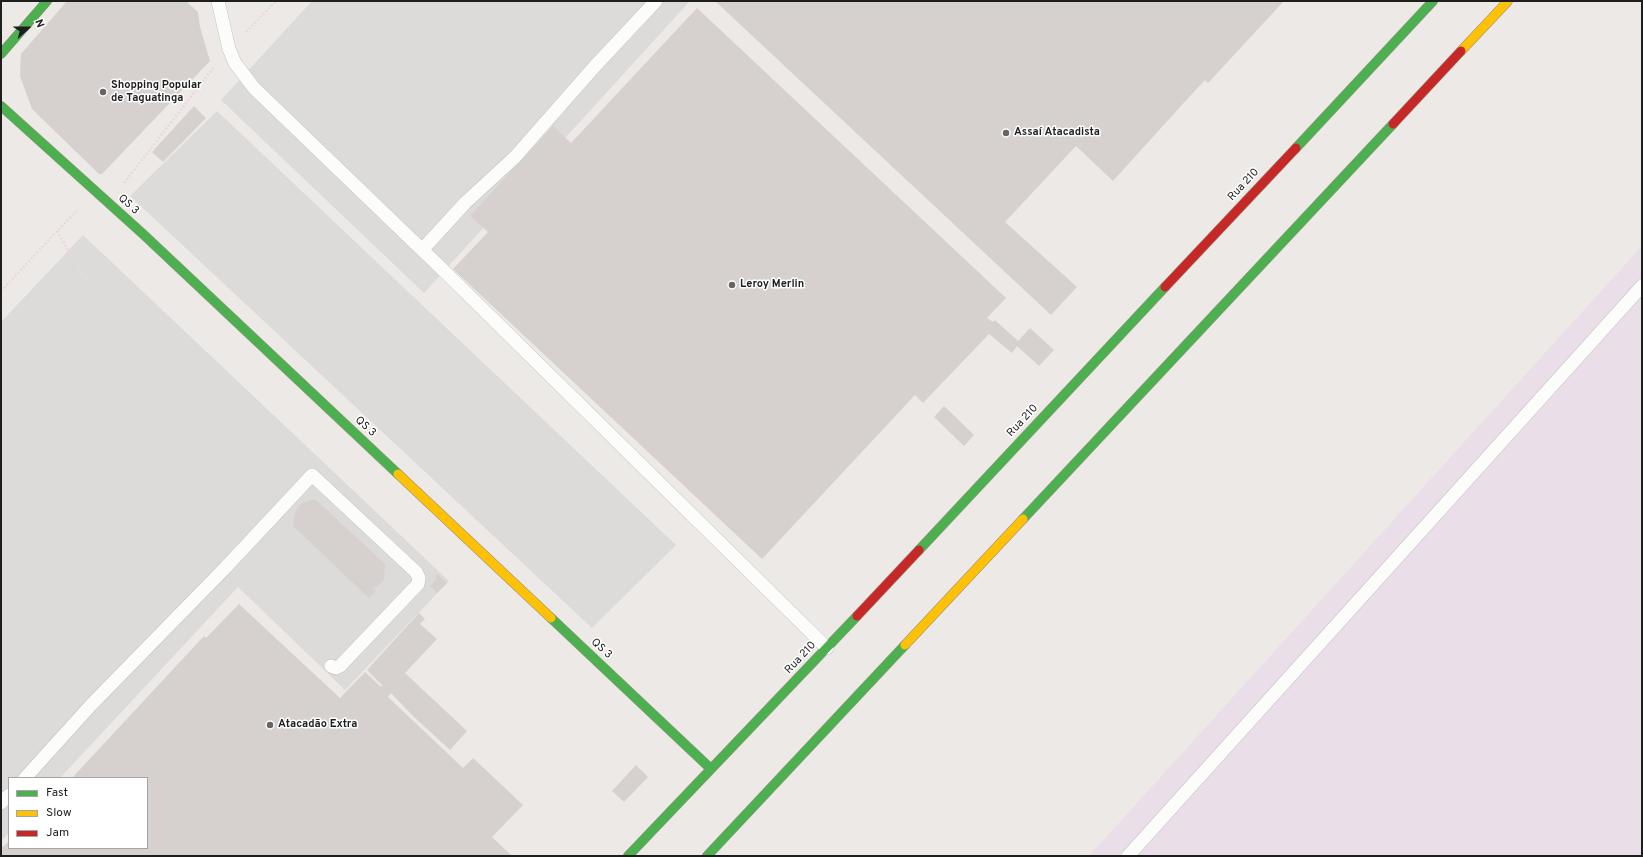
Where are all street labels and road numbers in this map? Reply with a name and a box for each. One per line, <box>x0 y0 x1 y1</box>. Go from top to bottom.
street label: Rua 210 <box>1226 166 1262 204</box>
street label: QS 3 <box>115 192 141 218</box>
street label: Rua 210 <box>1005 402 1041 440</box>
street label: QS 3 <box>352 414 378 440</box>
street label: QS 3 <box>588 636 614 662</box>
street label: Rua 210 <box>783 639 819 677</box>

